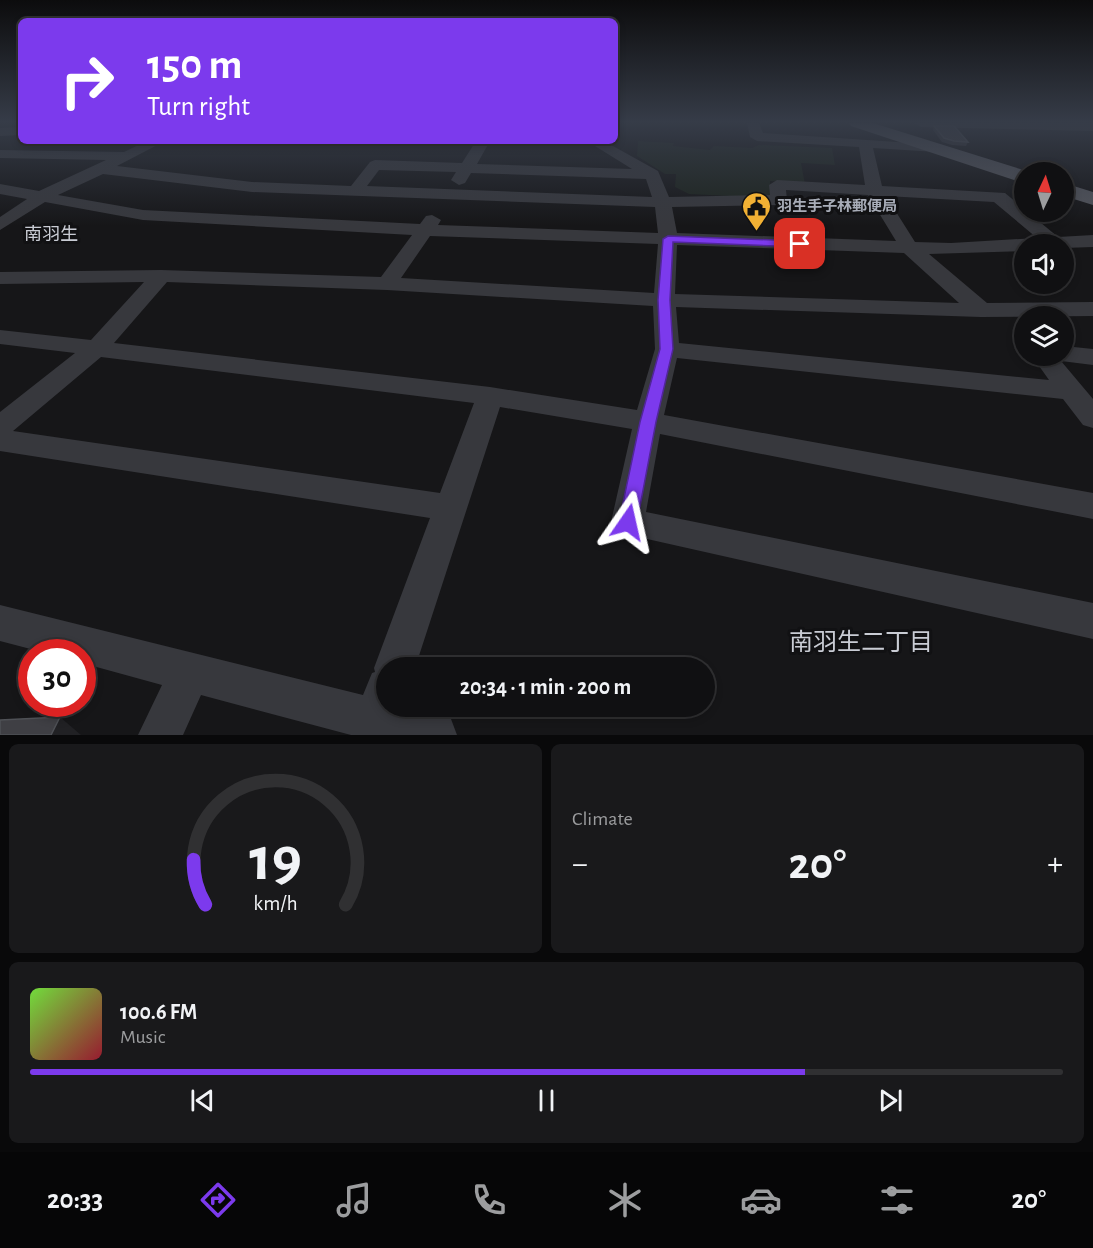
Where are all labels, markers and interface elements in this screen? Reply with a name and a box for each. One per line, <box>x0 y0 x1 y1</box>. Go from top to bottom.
icon: right <box>48 42 126 120</box>
text: 150 m <box>147 44 242 86</box>
text: Turn right <box>147 93 250 120</box>
north arrow <box>1014 162 1074 222</box>
map controls <box>1014 162 1074 366</box>
public building icon: 羽生手子林郵便局 <box>740 190 772 232</box>
place label: 羽生手子林郵便局 <box>777 198 897 214</box>
pin <box>774 218 825 269</box>
district label: 南羽生 <box>24 225 78 244</box>
icon: arrive <box>783 227 816 260</box>
button: sound <box>1014 234 1074 294</box>
button: layers <box>1014 306 1074 366</box>
position arrow <box>596 490 660 554</box>
district label: 南羽生二丁目 <box>789 629 933 655</box>
speed limit sign: 30 <box>18 639 96 717</box>
text: 20:34 · 1 min · 200 m <box>460 676 631 698</box>
text: Climate <box>572 809 633 829</box>
text: 19 <box>249 829 302 891</box>
text: 20° <box>789 842 846 887</box>
text: − <box>572 848 588 881</box>
text: + <box>1047 848 1063 881</box>
text: km/h <box>253 894 298 915</box>
text: 100.6 FM <box>120 1001 197 1023</box>
text: Music <box>120 1027 166 1047</box>
icon: previous <box>186 1084 219 1117</box>
icon: pause <box>530 1084 563 1117</box>
icon: next <box>874 1084 907 1117</box>
icon: directions <box>197 1179 239 1221</box>
icon: music <box>333 1179 375 1221</box>
icon: phone <box>468 1179 510 1221</box>
icon: climate <box>604 1179 646 1221</box>
icon: car <box>740 1179 782 1221</box>
icon: filters <box>876 1179 918 1221</box>
text: 20:33 <box>47 1186 103 1213</box>
text: 20° <box>1011 1186 1046 1213</box>

